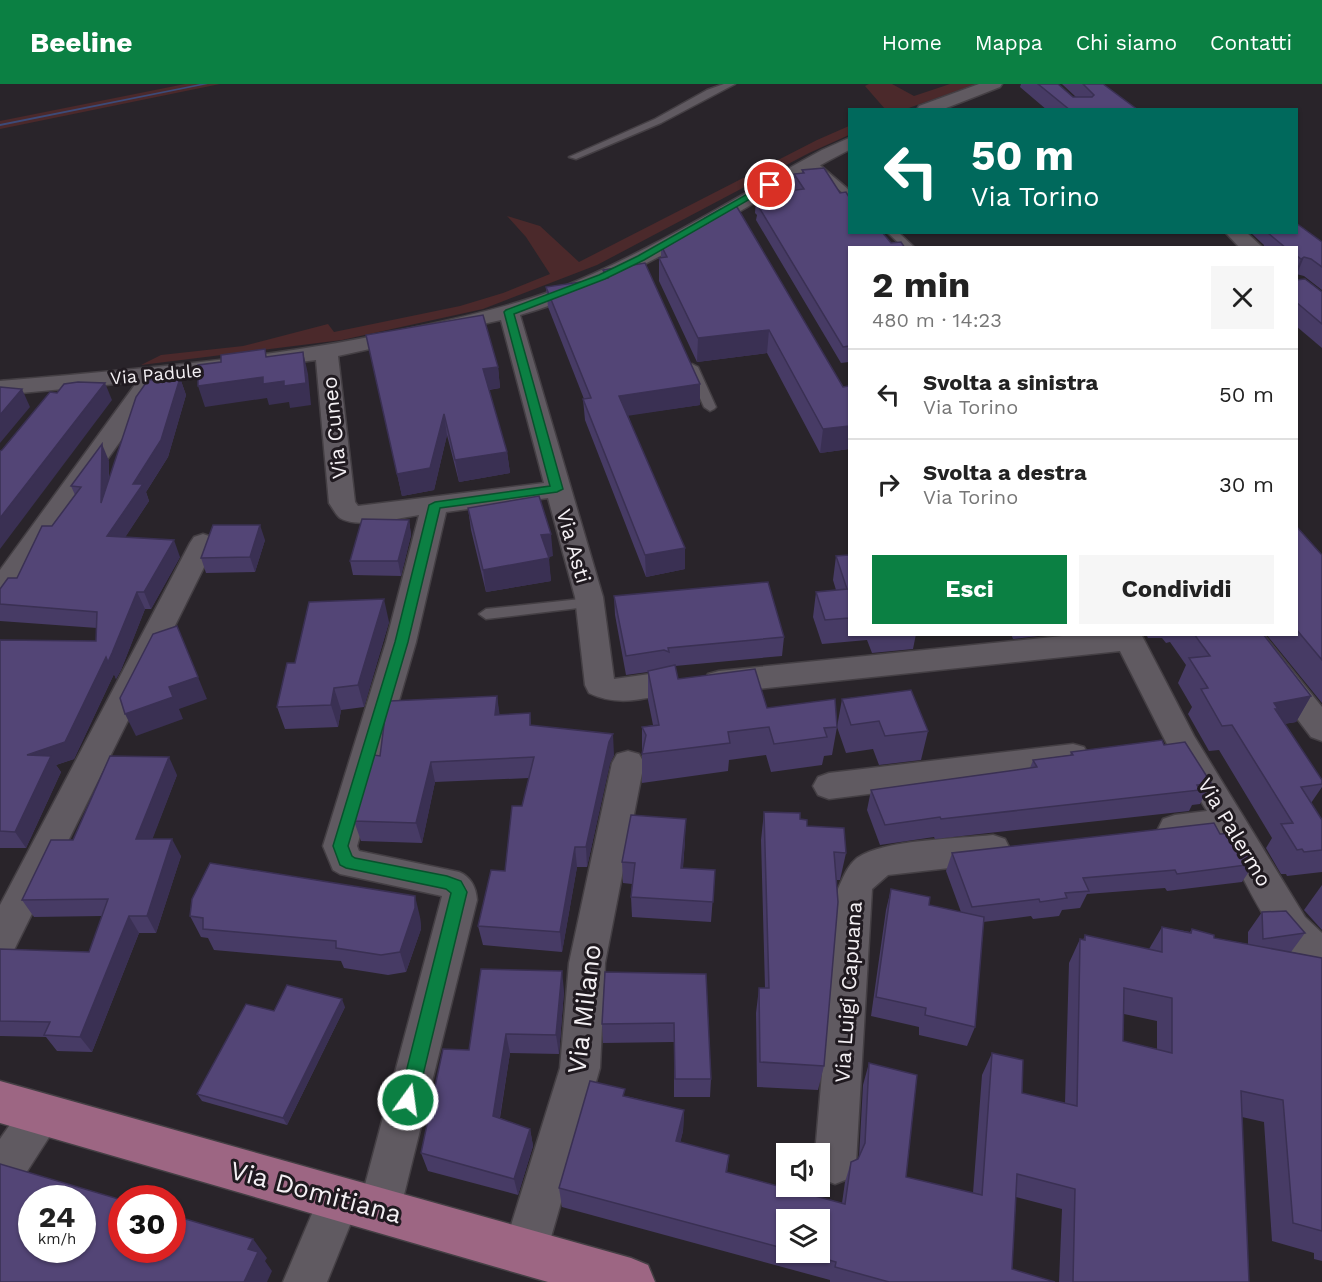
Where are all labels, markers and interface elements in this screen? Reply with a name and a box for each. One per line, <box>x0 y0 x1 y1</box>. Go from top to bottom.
text: Beeline <box>30 26 132 59</box>
text: Home <box>882 30 942 55</box>
text: Mappa <box>975 30 1043 55</box>
text: Chi siamo <box>1076 30 1177 55</box>
text: Contatti <box>1210 30 1292 55</box>
text: 50 m <box>971 131 1074 180</box>
icon: left <box>872 132 950 210</box>
pin <box>744 159 795 210</box>
icon: arrive <box>753 168 786 201</box>
text: Via Torino <box>971 181 1099 213</box>
text: 2 min <box>872 264 970 306</box>
button: close <box>1211 266 1274 329</box>
text: 480 m · 14:23 <box>872 308 1002 332</box>
street label: Via Padule <box>109 360 203 388</box>
text: Svolta a sinistra <box>923 370 1098 395</box>
street label: Via Cuneo <box>316 376 352 480</box>
icon: left <box>872 378 905 411</box>
text: 50 m <box>1219 382 1274 407</box>
text: Via Torino <box>923 395 1018 419</box>
text: Svolta a destra <box>923 460 1087 485</box>
icon: right <box>872 468 905 501</box>
text: 30 m <box>1219 472 1274 497</box>
text: Via Torino <box>923 485 1018 509</box>
street label: Via Asti <box>551 506 597 586</box>
button: Esci <box>872 555 1067 624</box>
button: Condividi <box>1079 555 1274 624</box>
street label: Via Palermo <box>1193 773 1277 891</box>
street label: Via Luigi Capuana <box>829 900 867 1084</box>
street label: Via Milano <box>561 943 607 1075</box>
position arrow <box>376 1068 440 1132</box>
map controls <box>776 1143 830 1263</box>
button: sound <box>776 1143 830 1197</box>
street label: Via Domitiana <box>227 1155 405 1229</box>
speed limit sign: 30 <box>108 1185 186 1263</box>
text: 24 <box>39 1199 75 1234</box>
button: layers <box>776 1209 830 1263</box>
text: km/h <box>38 1230 76 1248</box>

